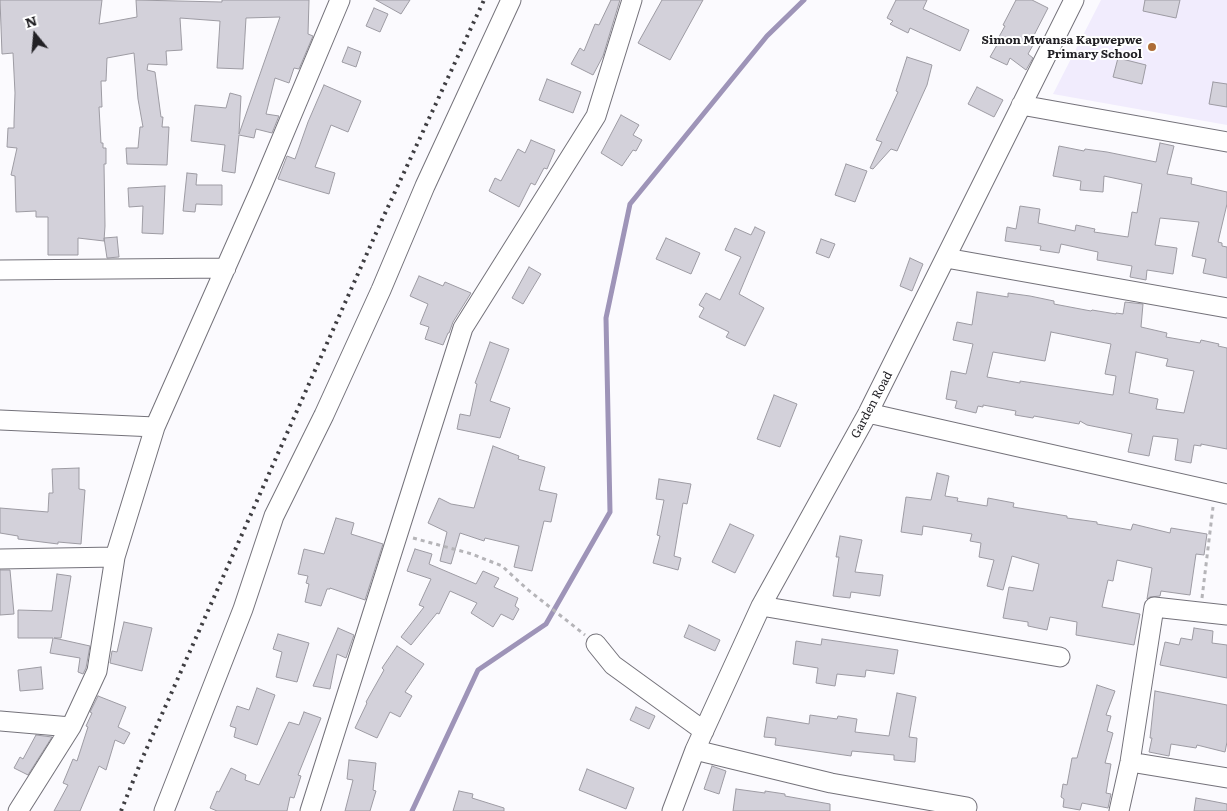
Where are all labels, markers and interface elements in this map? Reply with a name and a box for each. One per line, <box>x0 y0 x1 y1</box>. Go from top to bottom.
text: N <box>22 9 39 32</box>
north arrow <box>10 10 60 60</box>
place label: Simon Mwansa Kapwepwe Primary School <box>982 33 1142 61</box>
marker: Simon Mwansa Kapwepwe Primary School <box>1146 41 1158 53</box>
street label: Garden Road <box>848 369 896 441</box>

